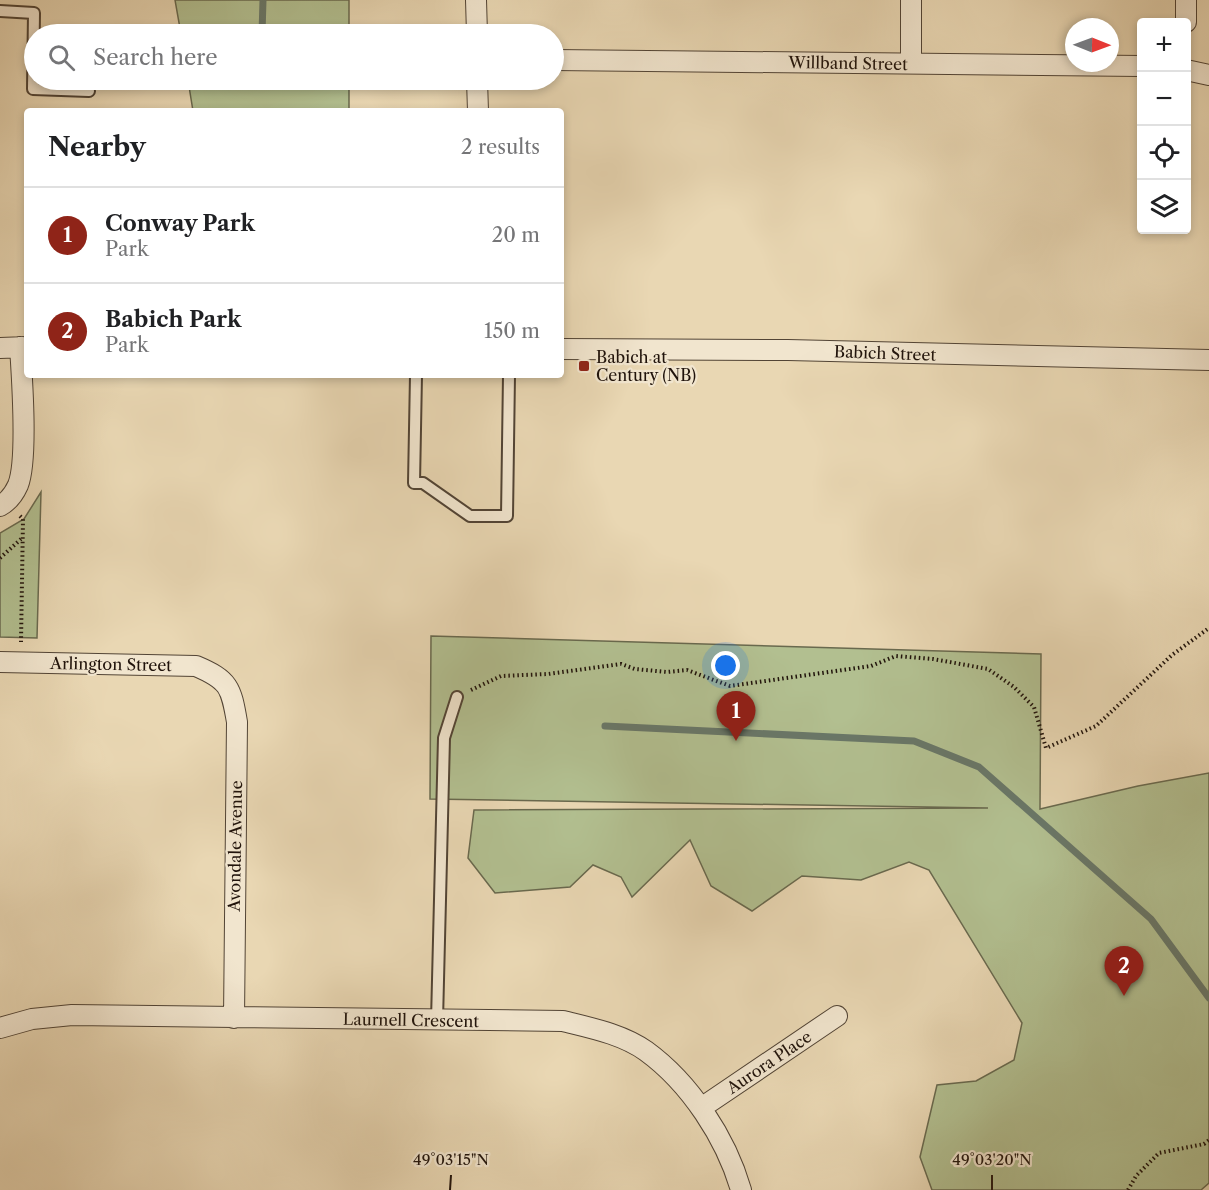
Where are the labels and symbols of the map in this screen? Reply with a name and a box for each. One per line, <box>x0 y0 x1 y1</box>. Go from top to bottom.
north arrow <box>1065 18 1119 72</box>
street label: Willband Street <box>787 52 908 74</box>
street label: Babich Street <box>834 341 937 365</box>
place label: Babich at Century (NB) <box>596 347 696 385</box>
marker: Babich at Century (NB) <box>577 359 591 373</box>
your location <box>711 651 740 680</box>
street label: Arlington Street <box>49 653 172 675</box>
pin: 1 <box>716 692 756 741</box>
street label: Avondale Avenue <box>224 780 246 913</box>
pin: 2 <box>1104 946 1144 996</box>
street label: Laurnell Crescent <box>343 1009 480 1031</box>
street label: Aurora Place <box>722 1026 815 1098</box>
text: 49°03'15"N <box>413 1150 489 1169</box>
text: 49°03'20"N <box>952 1150 1032 1169</box>

